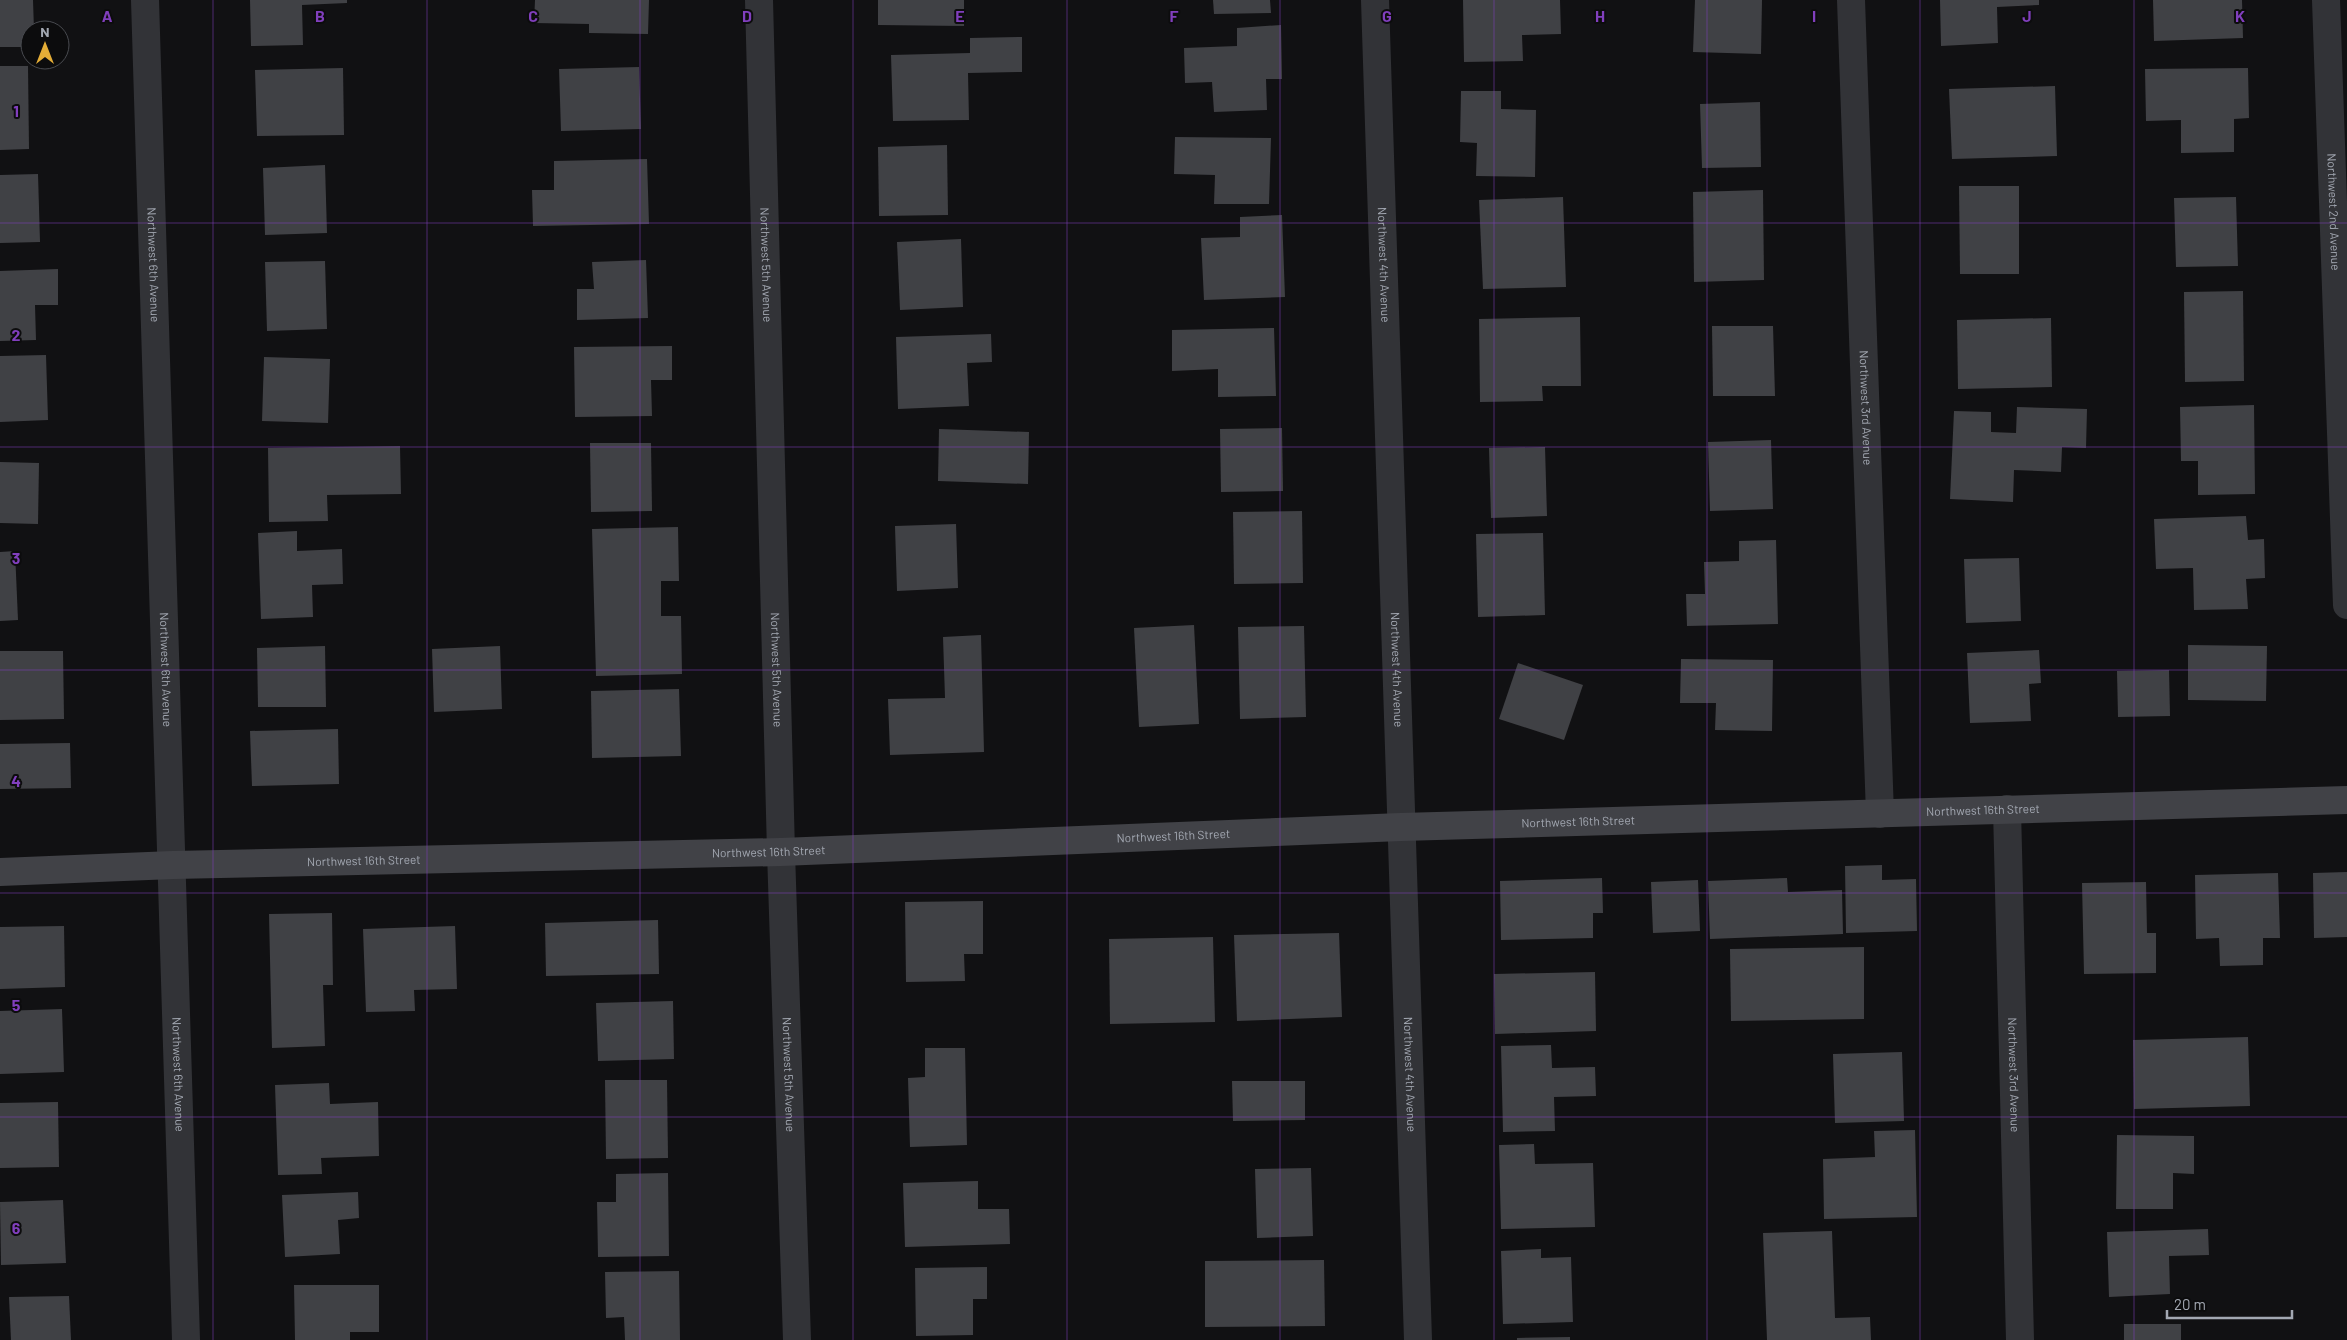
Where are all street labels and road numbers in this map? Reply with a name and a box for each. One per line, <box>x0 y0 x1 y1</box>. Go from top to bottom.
street label: Northwest 2nd Avenue <box>2325 153 2343 271</box>
street label: Northwest 6th Avenue <box>145 207 163 322</box>
street label: Northwest 5th Avenue <box>758 207 775 322</box>
street label: Northwest 4th Avenue <box>1376 207 1393 323</box>
street label: Northwest 3rd Avenue <box>1857 350 1876 465</box>
street label: Northwest 6th Avenue <box>158 612 175 727</box>
street label: Northwest 5th Avenue <box>769 612 786 727</box>
street label: Northwest 4th Avenue <box>1389 612 1406 727</box>
street label: Northwest 16th Street <box>1926 801 2040 818</box>
street label: Northwest 16th Street <box>1521 812 1635 830</box>
street label: Northwest 16th Street <box>1116 826 1230 844</box>
street label: Northwest 16th Street <box>712 842 826 859</box>
street label: Northwest 16th Street <box>307 852 421 868</box>
street label: Northwest 6th Avenue <box>170 1017 188 1132</box>
street label: Northwest 5th Avenue <box>780 1017 798 1132</box>
street label: Northwest 4th Avenue <box>1402 1017 1419 1132</box>
street label: Northwest 3rd Avenue <box>2006 1017 2023 1133</box>

